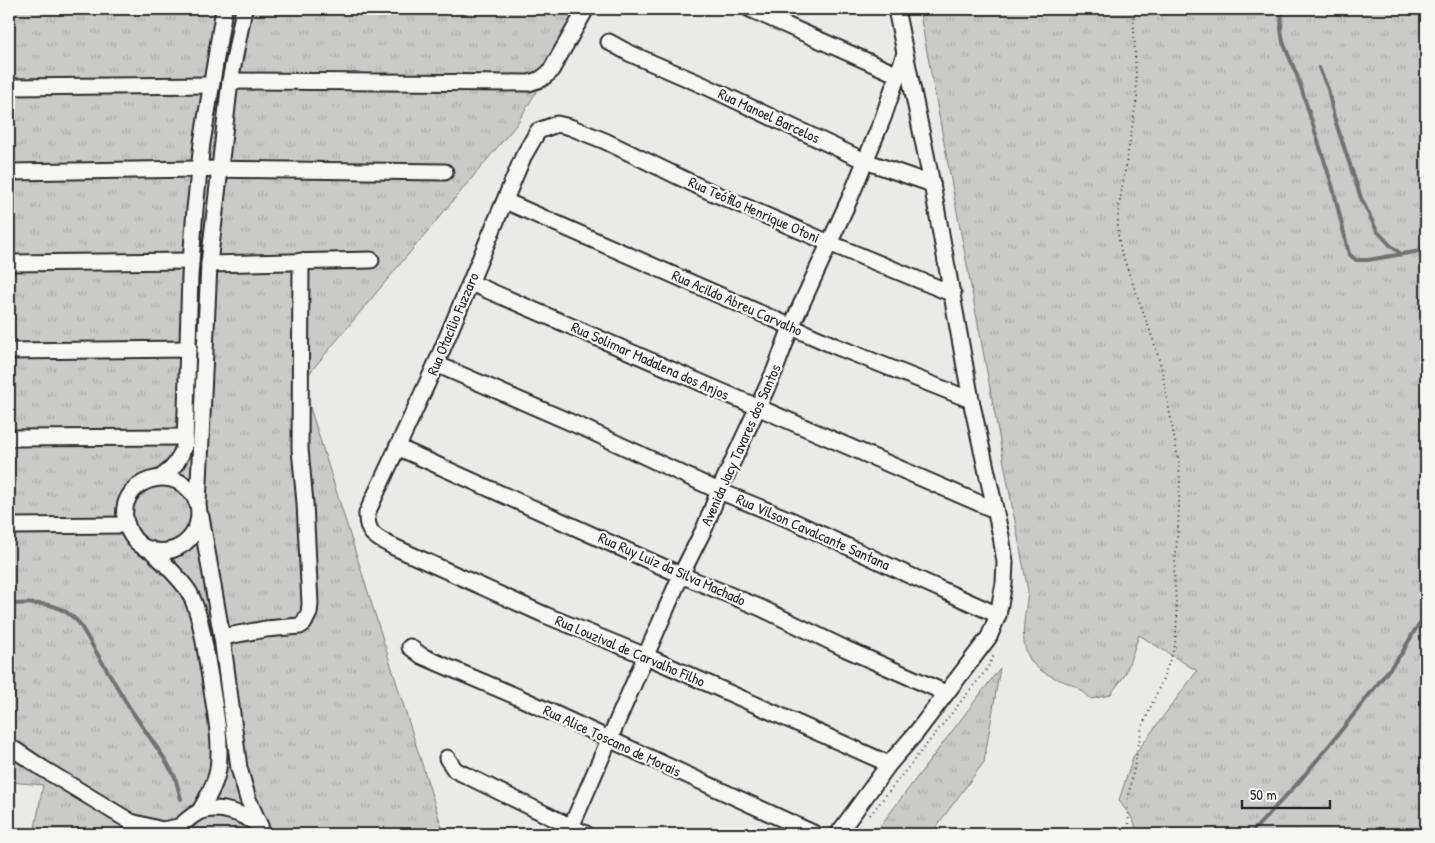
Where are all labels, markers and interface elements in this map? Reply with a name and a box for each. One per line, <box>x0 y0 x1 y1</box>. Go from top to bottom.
street label: Rua Manoel Barcelos <box>715 83 824 148</box>
street label: Rua Teófilo Henrique Otoni <box>685 171 823 248</box>
street label: Rua Acildo Abreu Carvalho <box>669 264 806 341</box>
street label: Rua Otacílio Fuzzaro <box>421 269 484 378</box>
street label: Rua Solimar Madalena dos Anjos <box>568 316 733 405</box>
street label: Avenida Jacy Tavares dos Santos <box>695 360 786 529</box>
street label: Rua Vilson Cavalcante Santana <box>733 488 894 575</box>
street label: Rua Ruy Luiz da Silva Machado <box>595 527 749 610</box>
street label: Rua Louzival de Carvalho Filho <box>552 609 708 692</box>
street label: Rua Alice Toscano de Morais <box>540 699 685 782</box>
scale bar <box>1242 778 1330 810</box>
text: 50 m <box>1250 784 1277 805</box>

